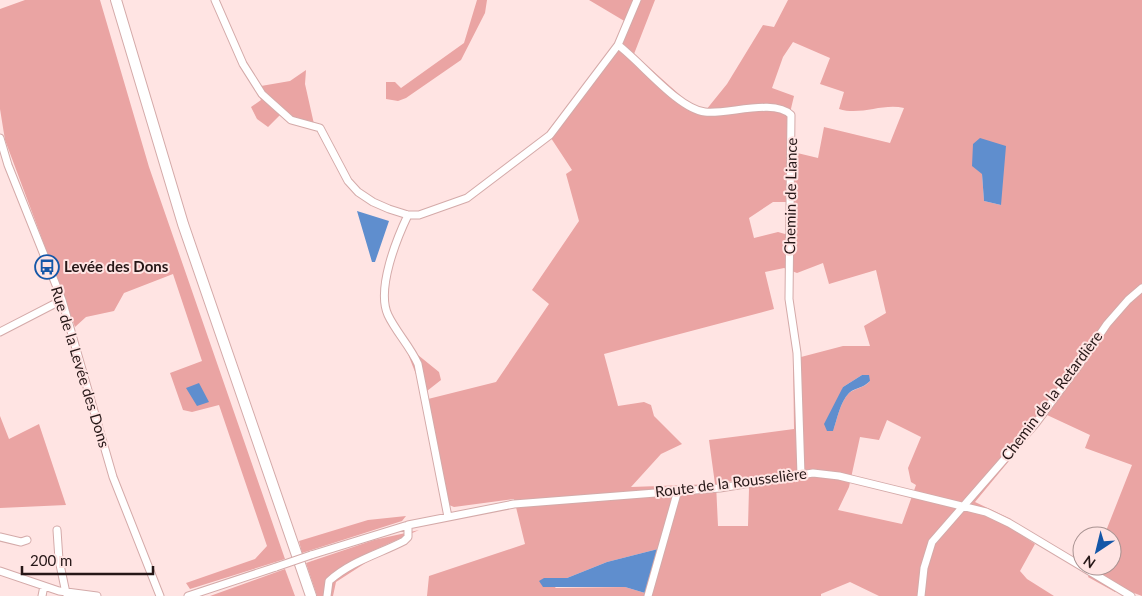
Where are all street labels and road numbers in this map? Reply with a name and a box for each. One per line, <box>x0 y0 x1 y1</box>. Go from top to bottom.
street label: Chemin de Liance <box>780 137 800 254</box>
street label: Rue de la Levée des Dons <box>48 284 114 450</box>
street label: Chemin de la Retardière <box>997 327 1106 464</box>
street label: Route de la Rousselière <box>654 464 808 500</box>

